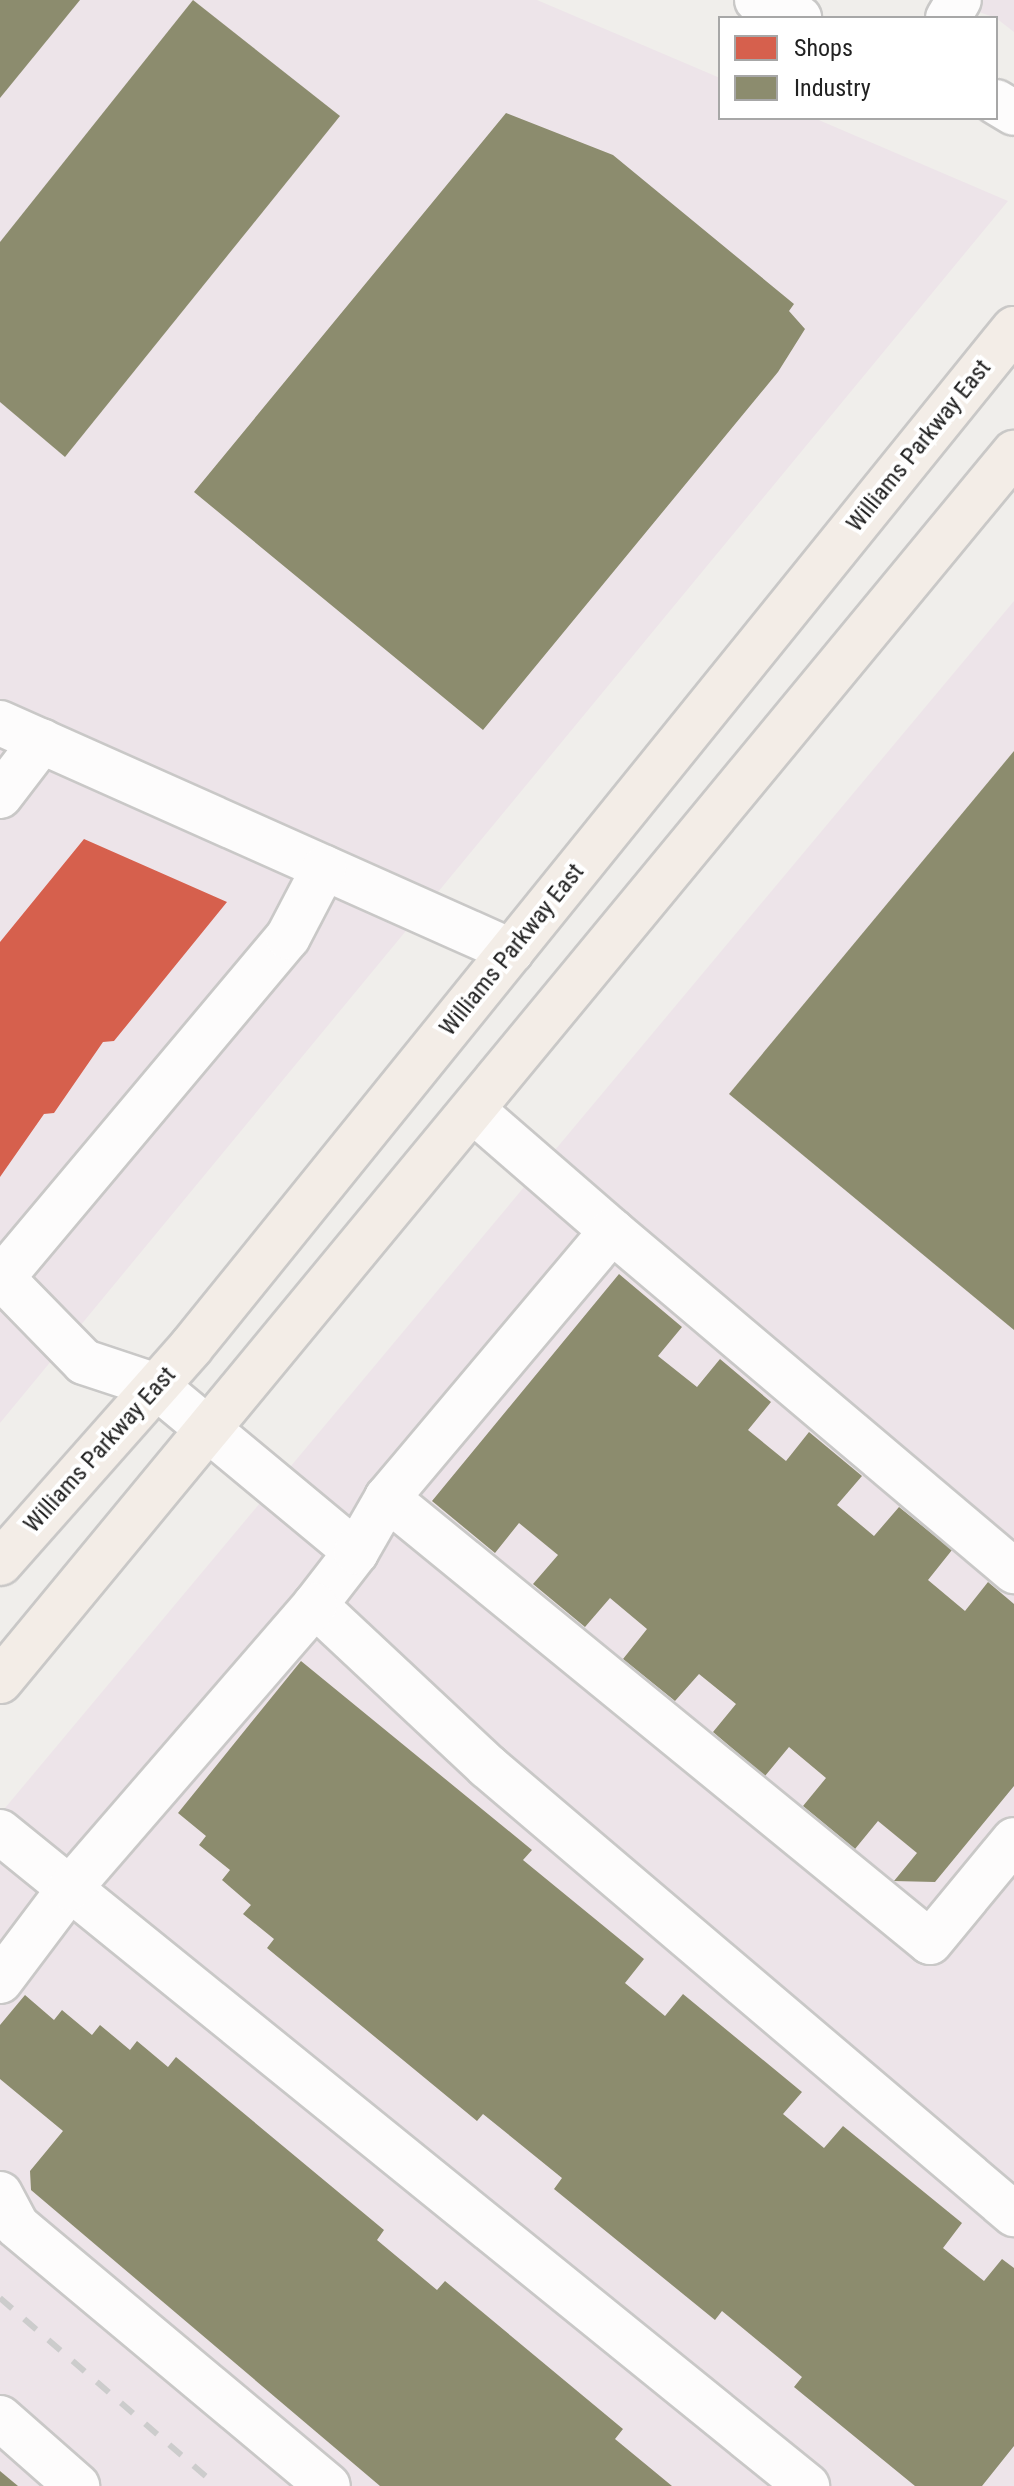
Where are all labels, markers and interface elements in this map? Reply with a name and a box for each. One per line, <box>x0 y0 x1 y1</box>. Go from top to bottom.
legend <box>718 16 998 120</box>
text: Shops <box>794 34 853 62</box>
text: Industry <box>794 74 871 102</box>
street label: Williams Parkway East <box>841 354 997 538</box>
street label: Williams Parkway East <box>434 858 590 1042</box>
street label: Williams Parkway East <box>18 1361 182 1539</box>

